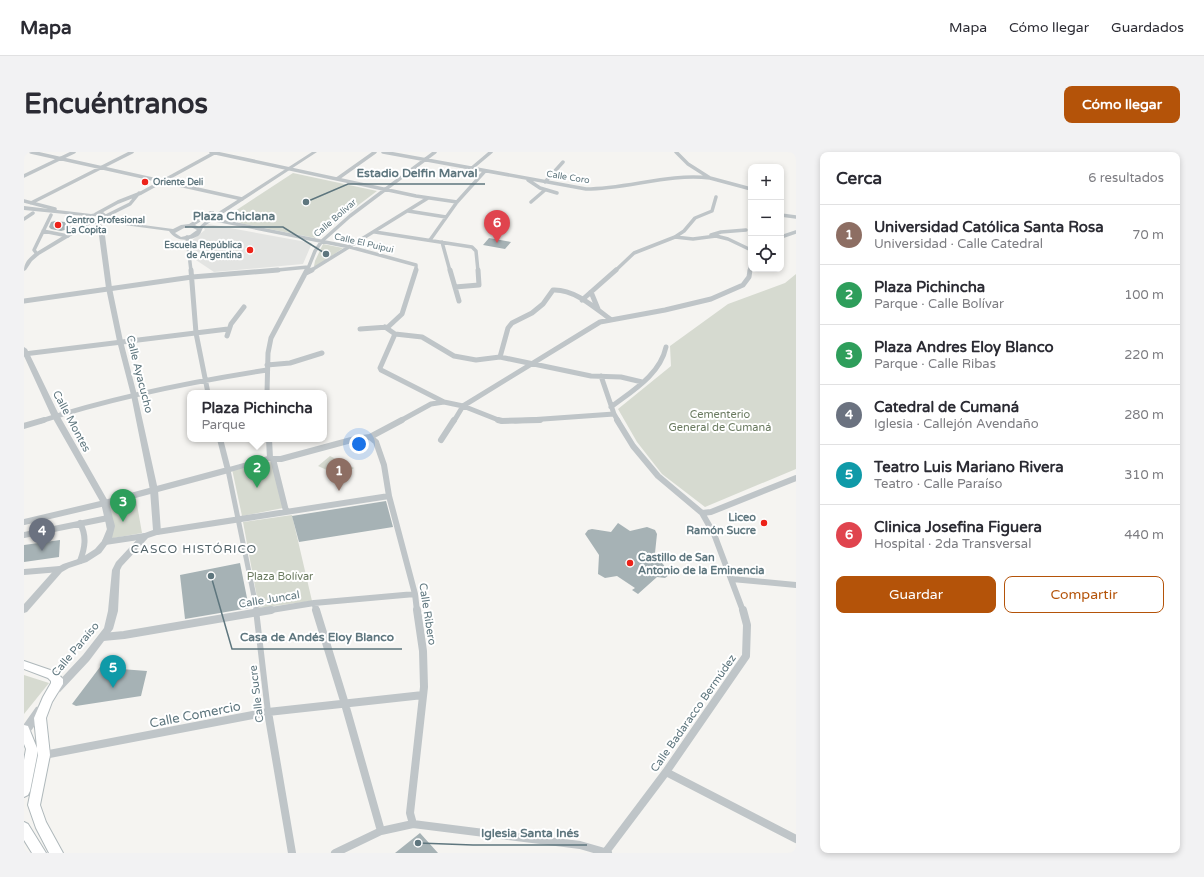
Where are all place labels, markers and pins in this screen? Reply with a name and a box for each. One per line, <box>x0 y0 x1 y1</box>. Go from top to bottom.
callout: Estadio Delfin Marval <box>348 160 485 184</box>
marker: Oriente Deli <box>140 177 150 187</box>
place label: Oriente Deli <box>153 177 203 188</box>
callout: Plaza Chiclana <box>185 203 283 227</box>
pin: 6 <box>484 210 510 243</box>
place label: Centro Profesional La Copita <box>66 215 145 236</box>
marker: Centro Profesional La Copita <box>53 220 63 230</box>
place label: Escuela República de Argentina <box>164 240 242 261</box>
marker: Escuela República de Argentina <box>245 245 255 255</box>
pin: 2 <box>244 455 270 488</box>
pin: 1 <box>326 458 352 491</box>
pin: 3 <box>110 489 136 522</box>
place label: Liceo Ramón Sucre <box>686 511 757 537</box>
pin: 4 <box>29 518 55 551</box>
marker: Liceo Ramón Sucre <box>759 518 769 528</box>
place label: Castillo de San Antonio de la Eminencia <box>638 551 765 577</box>
marker: Castillo de San Antonio de la Eminencia <box>625 558 635 568</box>
callout: Casa de Andés Eloy Blanco <box>232 625 402 649</box>
pin: 5 <box>100 655 126 688</box>
callout: Iglesia Santa Inés <box>473 821 587 845</box>

